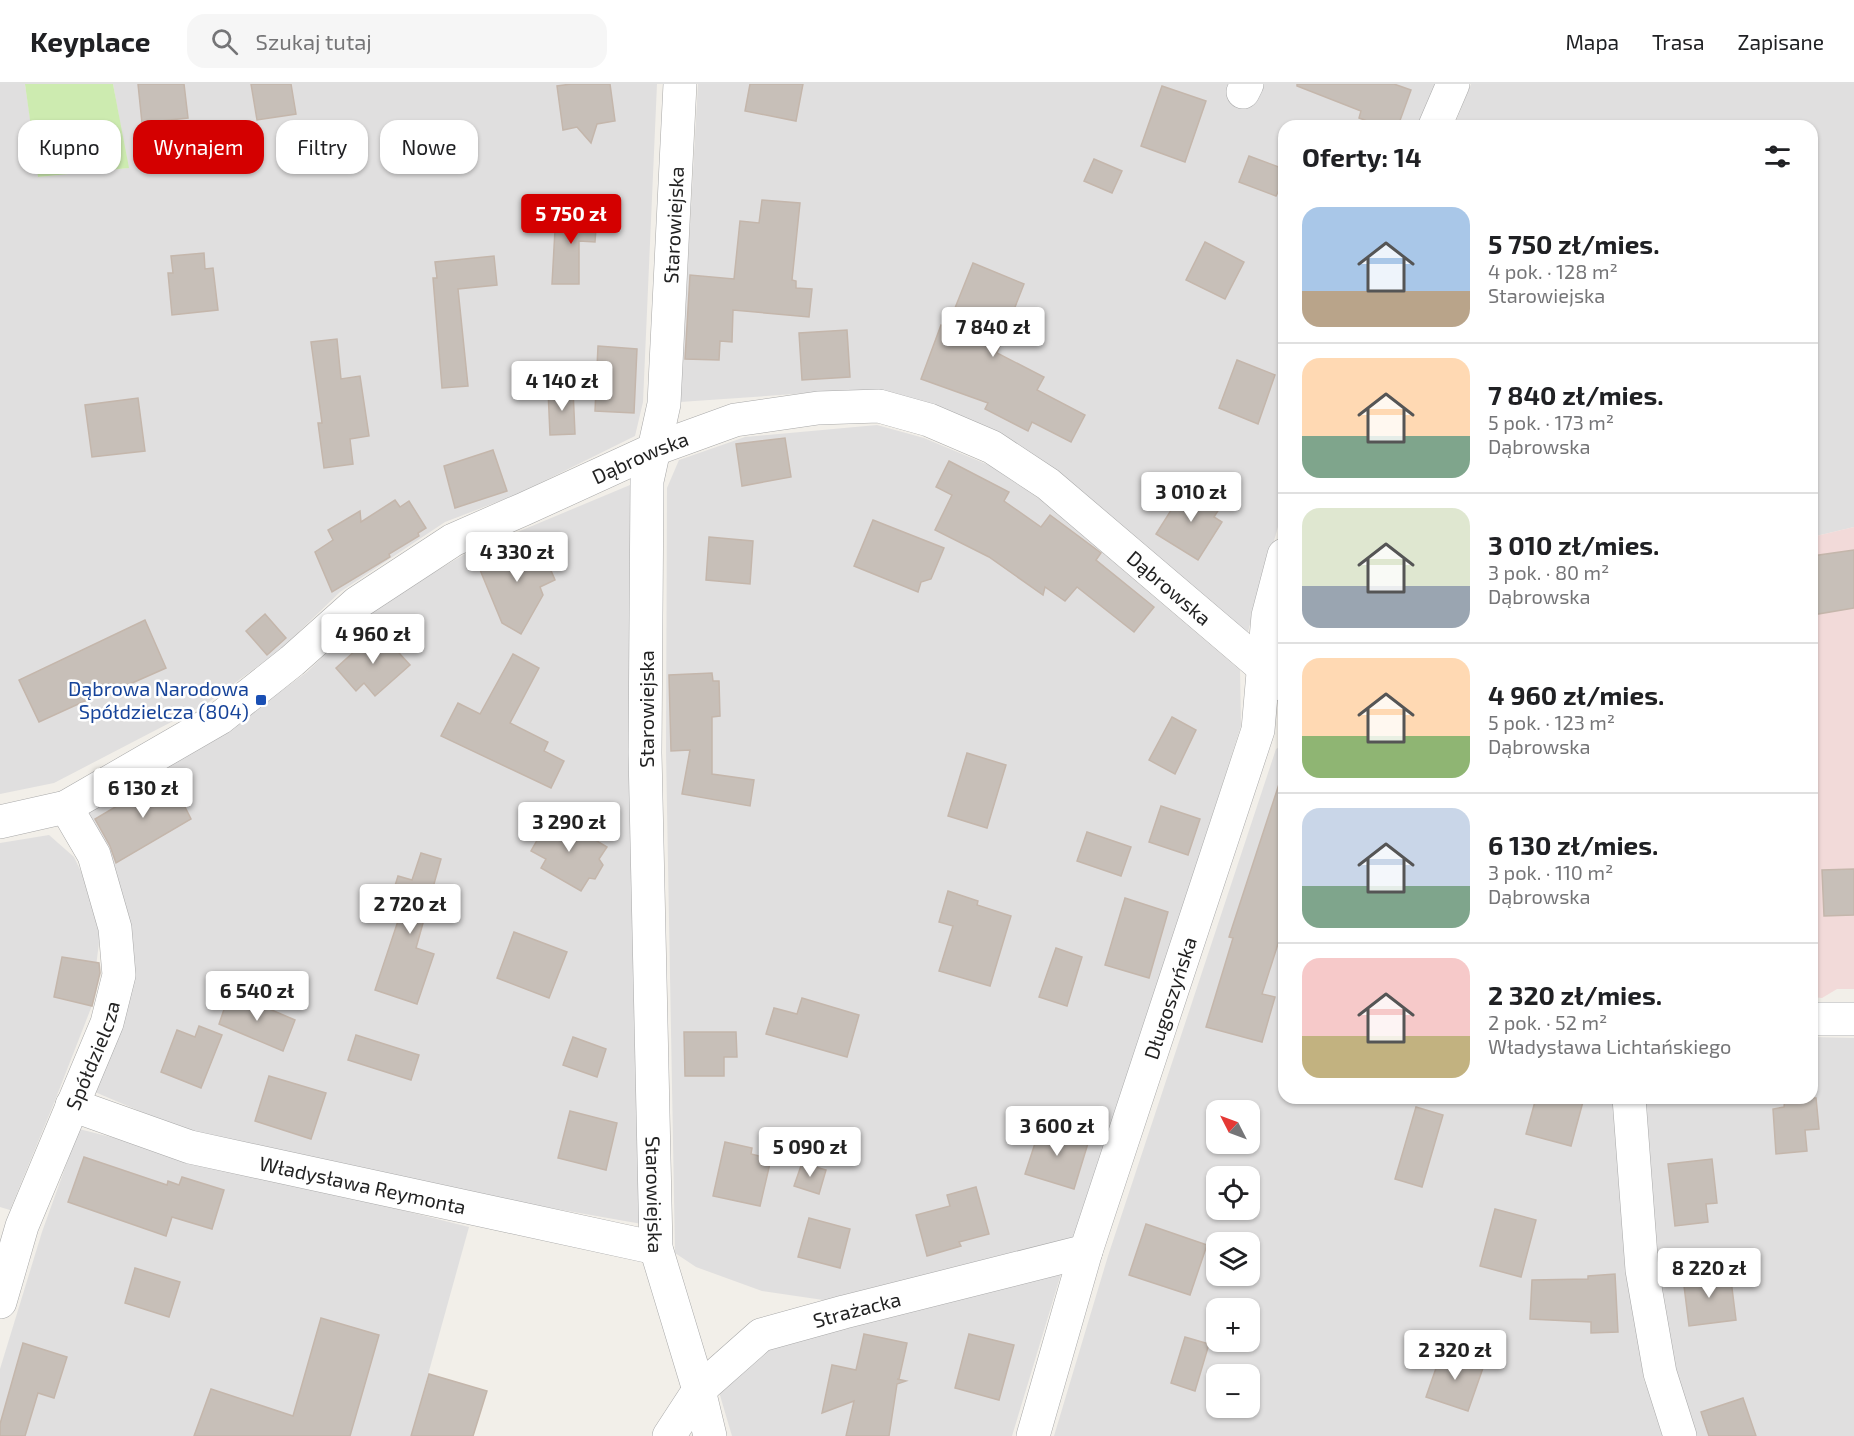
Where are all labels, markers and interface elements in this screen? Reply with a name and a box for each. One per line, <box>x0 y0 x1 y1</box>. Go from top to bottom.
search box <box>187 14 607 68</box>
text: Keyplace <box>30 24 151 58</box>
icon: search <box>208 25 241 58</box>
text: Szukaj tutaj <box>256 28 372 54</box>
text: Mapa <box>1565 29 1619 54</box>
text: Trasa <box>1652 29 1705 54</box>
text: Zapisane <box>1738 29 1824 54</box>
chip: Kupno <box>18 120 121 174</box>
chip: Wynajem <box>133 120 264 174</box>
chip: Filtry <box>276 120 368 174</box>
chip: Nowe <box>380 120 478 174</box>
icon: filters <box>1761 140 1794 173</box>
text: Oferty: 14 <box>1302 141 1421 172</box>
street label: Starowiejska <box>658 166 688 284</box>
pin: 5 750 zł <box>509 194 633 245</box>
text: 5 750 zł <box>535 201 607 225</box>
text: 5 750 zł/mies. <box>1488 228 1660 259</box>
icon: home <box>1350 231 1422 303</box>
text: 4 pok. · 128 m² <box>1488 259 1618 283</box>
text: Starowiejska <box>1488 283 1605 307</box>
pin: 7 840 zł <box>931 307 1055 358</box>
text: 7 840 zł <box>956 314 1030 338</box>
pin: 4 140 zł <box>500 361 624 412</box>
text: 4 140 zł <box>525 368 599 392</box>
text: 7 840 zł/mies. <box>1488 379 1664 410</box>
icon: home <box>1350 382 1422 454</box>
text: 5 pok. · 173 m² <box>1488 410 1614 434</box>
street label: Dąbrowska <box>588 426 691 488</box>
text: Dąbrowska <box>1488 434 1591 458</box>
pin: 3 010 zł <box>1129 472 1253 523</box>
text: 3 010 zł <box>1155 479 1227 503</box>
text: 3 010 zł/mies. <box>1488 529 1659 560</box>
pin: 4 330 zł <box>455 532 579 583</box>
icon: home <box>1350 532 1422 604</box>
text: 4 330 zł <box>480 539 554 563</box>
street label: Dąbrowska <box>1123 545 1216 630</box>
text: 3 pok. · 80 m² <box>1488 560 1609 584</box>
text: Dąbrowska <box>1488 584 1591 608</box>
pin: 4 960 zł <box>311 614 435 665</box>
text: 4 960 zł <box>335 621 411 645</box>
street label: Starowiejska <box>634 650 658 768</box>
place label: Dąbrowa Narodowa Spółdzielcza (804) <box>68 676 249 723</box>
text: 4 960 zł/mies. <box>1488 679 1664 710</box>
icon: home <box>1350 682 1422 754</box>
marker: Dąbrowa Narodowa Spółdzielcza (804) <box>254 693 268 707</box>
text: 5 pok. · 123 m² <box>1488 710 1615 734</box>
text: Dąbrowska <box>1488 734 1591 758</box>
pin: 6 130 zł <box>81 768 205 819</box>
text: 6 130 zł <box>108 775 178 799</box>
pin: 3 290 zł <box>507 802 631 853</box>
text: 3 290 zł <box>532 809 606 833</box>
text: 6 130 zł/mies. <box>1488 829 1658 860</box>
icon: home <box>1350 832 1422 904</box>
text: 3 pok. · 110 m² <box>1488 860 1613 884</box>
pin: 2 720 zł <box>348 884 472 935</box>
text: Dąbrowska <box>1488 884 1591 908</box>
text: 2 720 zł <box>374 891 446 915</box>
street label: Długoszyńska <box>1138 934 1201 1062</box>
pin: 6 540 zł <box>195 971 319 1022</box>
text: 6 540 zł <box>220 978 294 1002</box>
text: 2 320 zł/mies. <box>1488 979 1662 1010</box>
icon: home <box>1350 982 1422 1054</box>
street label: Spółdzielcza <box>60 998 124 1113</box>
text: 2 pok. · 52 m² <box>1488 1010 1607 1034</box>
text: Władysława Lichtańskiego <box>1488 1034 1731 1058</box>
north arrow <box>1206 1100 1260 1154</box>
map controls <box>1206 1100 1260 1418</box>
pin: 3 600 zł <box>995 1106 1119 1157</box>
text: 3 600 zł <box>1020 1113 1094 1137</box>
pin: 5 090 zł <box>748 1127 872 1178</box>
text: 5 090 zł <box>773 1134 847 1158</box>
street label: Starowiejska <box>642 1136 668 1254</box>
street label: Władysława Reymonta <box>257 1150 468 1218</box>
button: locate <box>1206 1166 1260 1220</box>
button: layers <box>1206 1232 1260 1286</box>
pin: 8 220 zł <box>1647 1248 1771 1299</box>
text: 8 220 zł <box>1672 1255 1746 1279</box>
street label: Strażacka <box>810 1286 903 1332</box>
button: + <box>1206 1298 1260 1352</box>
pin: 2 320 zł <box>1393 1330 1517 1381</box>
text: 2 320 zł <box>1418 1337 1492 1361</box>
button: − <box>1206 1364 1260 1418</box>

